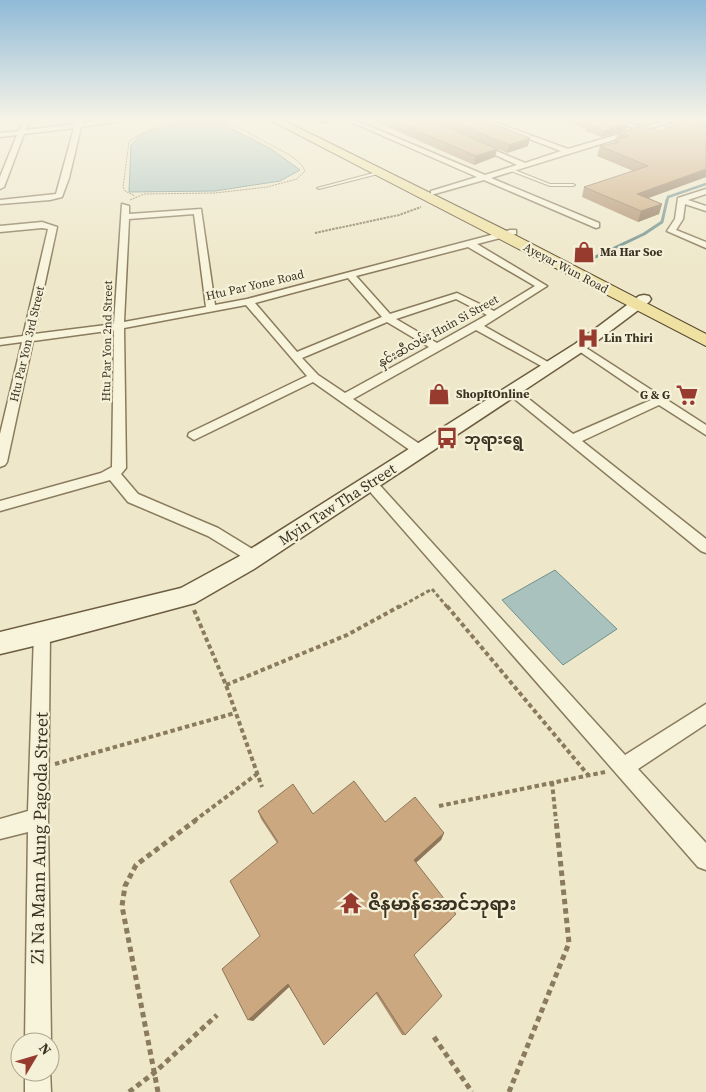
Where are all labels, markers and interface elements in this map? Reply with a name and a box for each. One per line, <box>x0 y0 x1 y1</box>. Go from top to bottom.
street label: Ayeyar Wun Road <box>521 239 611 297</box>
shop icon: Ma Har Soe <box>571 239 597 265</box>
place label: Ma Har Soe <box>600 244 663 260</box>
street label: Htu Par Yone Road <box>204 266 306 304</box>
street label: Htu Par Yon 2nd Street <box>98 280 116 401</box>
street label: Htu Par Yon 3rd Street <box>6 284 48 403</box>
street label: နှင်းဆီလမ်း Hnin Si Street <box>374 290 502 373</box>
hospital icon: Lin Thiri <box>575 325 601 351</box>
place label: Lin Thiri <box>604 330 653 346</box>
shop icon: ShopItOnline <box>426 381 452 407</box>
supermarket icon: G & G <box>674 382 700 408</box>
place label: ShopItOnline <box>456 386 530 402</box>
place label: G & G <box>640 387 670 403</box>
bus stop icon: ဘုရားရွေ <box>434 425 460 451</box>
place label: ဘုရားရွေ <box>464 428 523 451</box>
street label: Myin Taw Tha Street <box>274 458 400 550</box>
street label: Zi Na Mann Aung Pagoda Street <box>24 712 54 964</box>
temple icon: ဇိနမာန်အောင်ဘုရား <box>338 890 364 916</box>
place label: ဇိနမာန်အောင်ဘုရား <box>368 891 516 918</box>
north arrow <box>10 1032 60 1082</box>
text: N <box>34 1039 56 1059</box>

